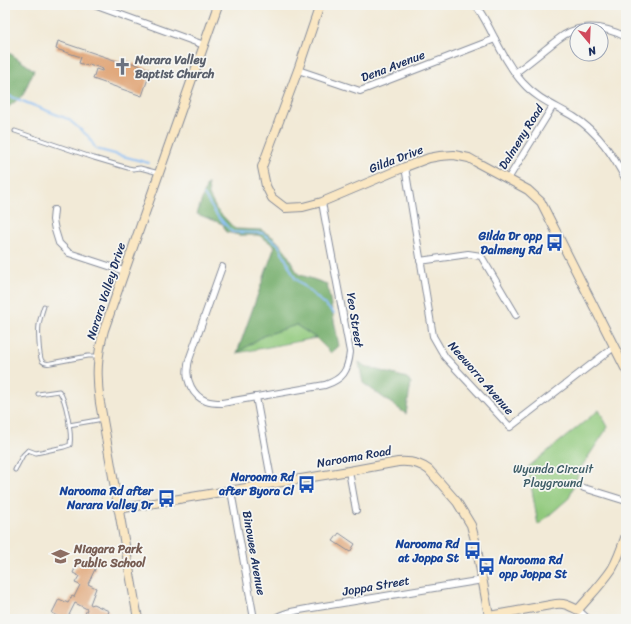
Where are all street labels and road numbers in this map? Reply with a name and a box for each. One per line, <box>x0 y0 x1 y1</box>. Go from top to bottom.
street label: Dena Avenue <box>358 44 428 88</box>
street label: Dalmeny Road <box>492 99 550 174</box>
street label: Gilda Drive <box>366 139 426 179</box>
street label: Narara Valley Drive <box>80 239 132 343</box>
street label: Yeo Street <box>340 291 370 350</box>
street label: Neeworra Avenue <box>442 336 520 420</box>
street label: Narooma Road <box>315 440 394 474</box>
street label: Binowee Avenue <box>236 509 272 597</box>
street label: Joppa Street <box>340 569 411 603</box>

